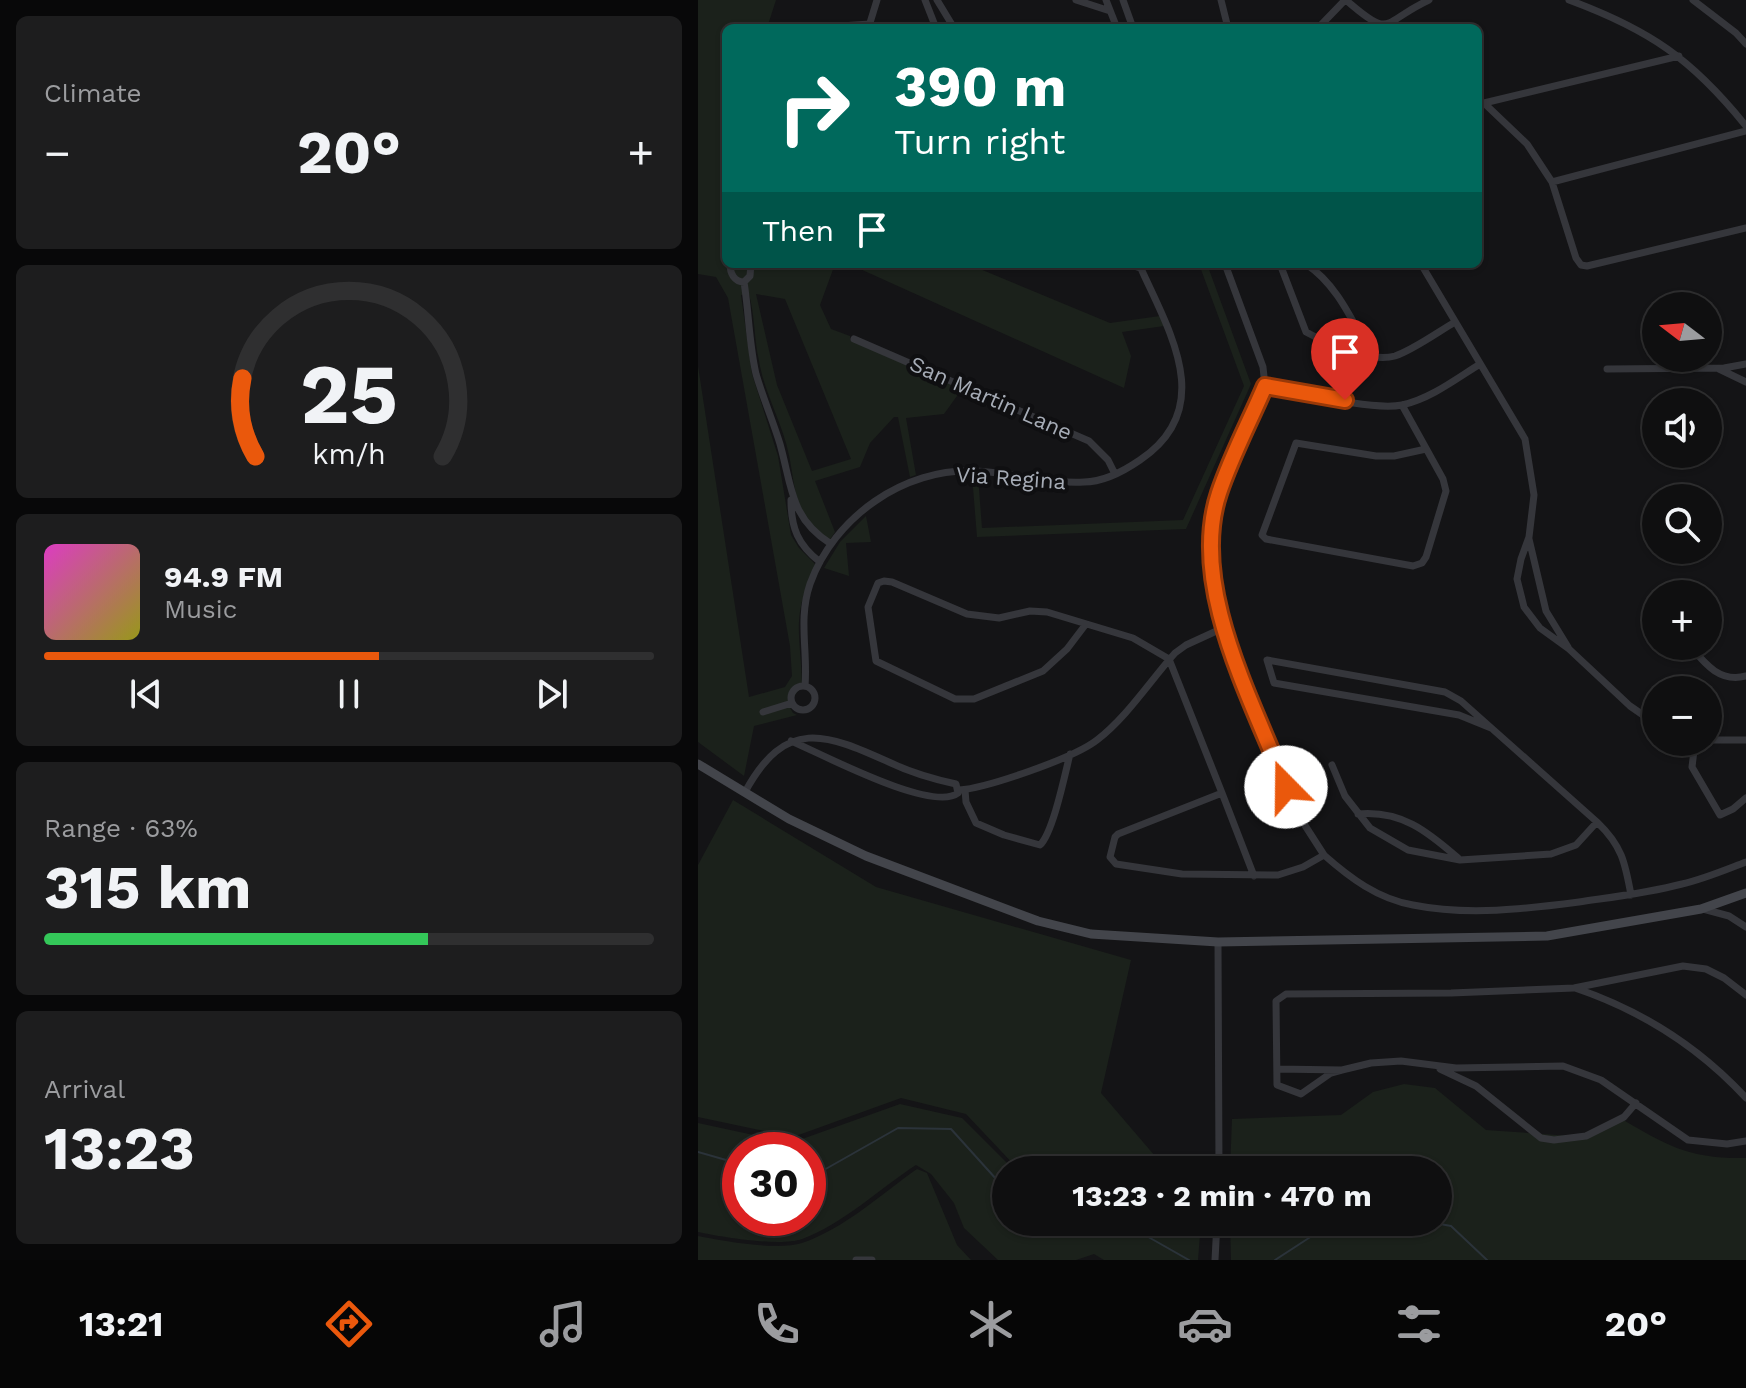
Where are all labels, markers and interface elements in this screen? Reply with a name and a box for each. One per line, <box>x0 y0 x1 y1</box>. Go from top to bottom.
text: 390 m <box>894 54 1066 120</box>
icon: right <box>762 56 866 160</box>
text: Climate <box>44 78 142 108</box>
text: 20° <box>297 117 401 188</box>
text: Turn right <box>894 121 1065 163</box>
text: − <box>44 127 71 179</box>
text: + <box>627 127 654 179</box>
icon: arrive <box>850 208 894 252</box>
text: Then <box>762 213 834 248</box>
north arrow <box>1642 292 1722 372</box>
map controls <box>1642 292 1722 756</box>
pin <box>1311 318 1379 400</box>
icon: arrive <box>1323 330 1367 374</box>
text: 25 <box>300 346 398 443</box>
street label: San Martin Lane <box>906 351 1076 445</box>
button: sound <box>1642 388 1722 468</box>
text: km/h <box>312 437 386 471</box>
street label: Via Regina <box>955 462 1067 494</box>
button: search <box>1642 484 1722 564</box>
text: 94.9 FM <box>164 559 283 594</box>
button: + <box>1642 580 1722 660</box>
text: Music <box>164 594 237 624</box>
icon: previous <box>124 672 168 716</box>
icon: pause <box>327 672 371 716</box>
icon: next <box>530 672 574 716</box>
button: − <box>1642 676 1722 756</box>
position arrow <box>1244 745 1328 829</box>
text: Range · 63% <box>44 813 198 843</box>
text: 315 km <box>44 852 251 923</box>
text: Arrival <box>44 1074 125 1104</box>
text: 13:23 <box>44 1113 195 1184</box>
speed limit sign: 30 <box>722 1132 826 1236</box>
text: 13:23 · 2 min · 470 m <box>1072 1178 1372 1213</box>
icon: directions <box>321 1296 377 1352</box>
icon: music <box>535 1296 591 1352</box>
icon: phone <box>749 1296 805 1352</box>
icon: climate <box>963 1296 1019 1352</box>
icon: car <box>1177 1296 1233 1352</box>
icon: filters <box>1391 1296 1447 1352</box>
text: 13:21 <box>79 1303 164 1345</box>
text: 20° <box>1605 1303 1667 1345</box>

